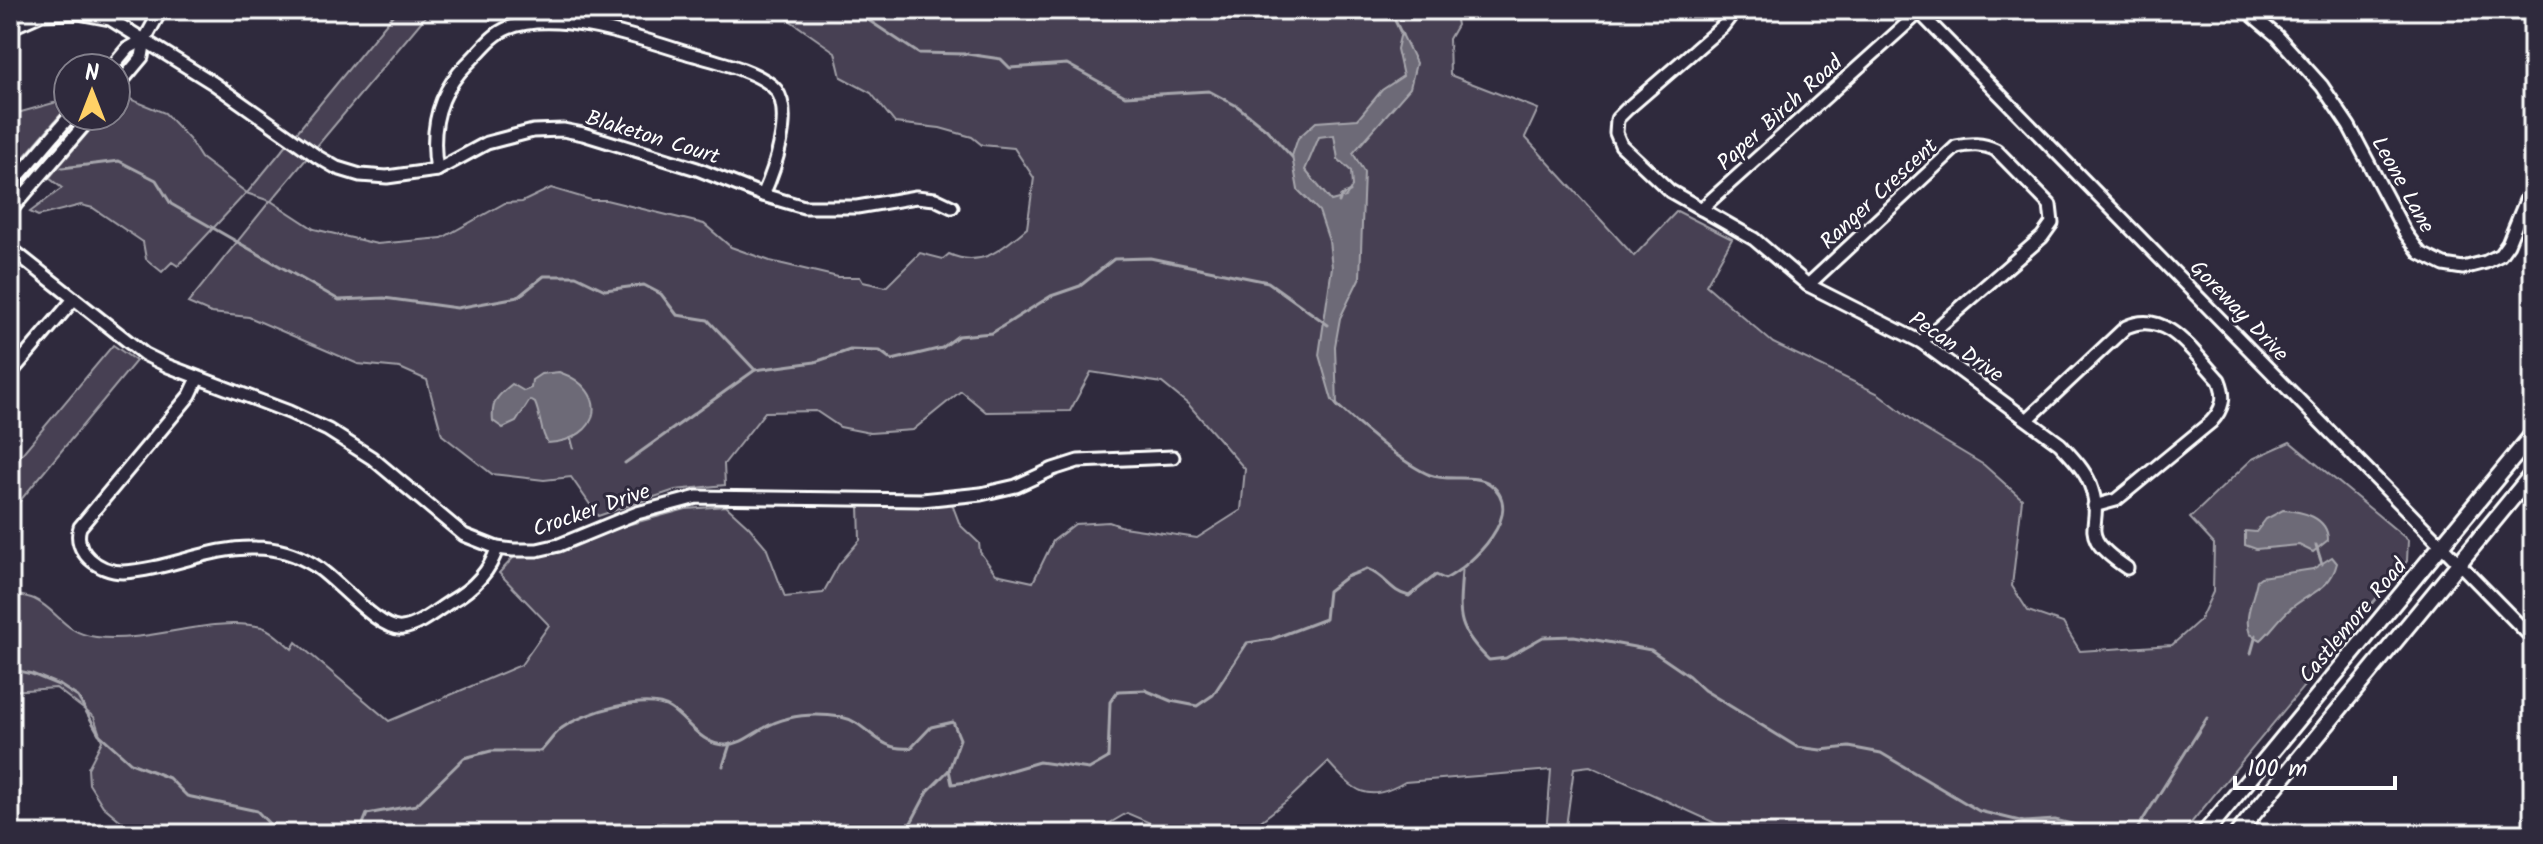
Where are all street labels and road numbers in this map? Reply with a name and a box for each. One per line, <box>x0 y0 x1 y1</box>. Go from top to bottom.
street label: Paper Birch Road <box>1710 47 1853 180</box>
street label: Blaketon Court <box>581 101 724 176</box>
street label: Ranger Crescent <box>1813 130 1947 259</box>
street label: Leone Lane <box>2361 130 2443 240</box>
street label: Goreway Drive <box>2180 253 2296 371</box>
street label: Pecan Drive <box>1901 303 2010 393</box>
street label: Crocker Drive <box>528 475 655 548</box>
street label: Castlemore Road <box>2291 550 2418 692</box>

